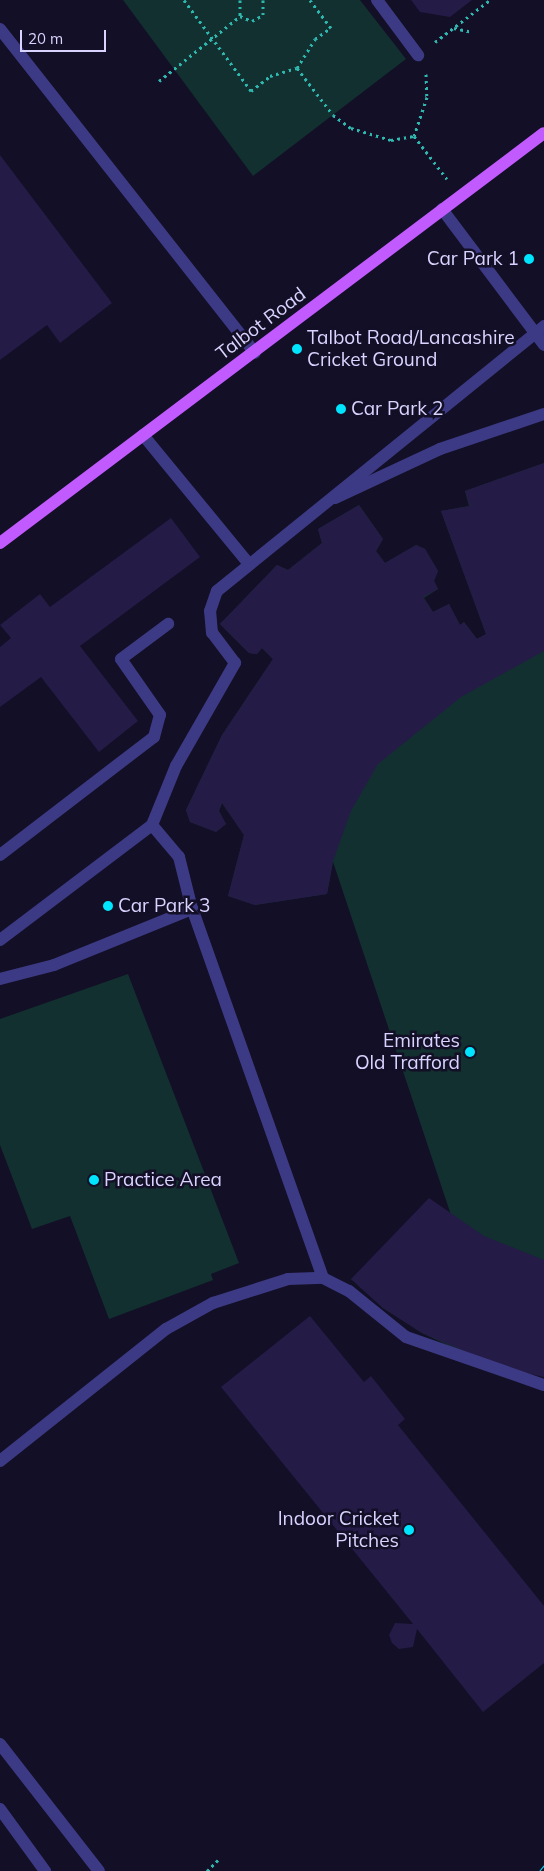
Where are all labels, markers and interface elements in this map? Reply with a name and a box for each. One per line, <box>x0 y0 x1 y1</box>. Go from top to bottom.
scale bar <box>22 20 109 52</box>
text: 20 m <box>28 29 63 48</box>
place label: Car Park 1 <box>427 248 519 270</box>
marker: Car Park 1 <box>523 253 535 265</box>
street label: Talbot Road <box>212 283 310 365</box>
place label: Talbot Road/Lancashire Cricket Ground <box>307 327 515 371</box>
marker: Talbot Road/Lancashire Cricket Ground <box>291 343 303 355</box>
place label: Car Park 2 <box>351 398 443 420</box>
marker: Car Park 2 <box>335 403 347 415</box>
place label: Car Park 3 <box>118 895 210 917</box>
marker: Car Park 3 <box>102 900 114 912</box>
place label: Emirates Old Trafford <box>355 1030 460 1074</box>
marker: Emirates Old Trafford <box>464 1046 476 1058</box>
place label: Practice Area <box>104 1169 222 1191</box>
marker: Practice Area <box>88 1174 100 1186</box>
place label: Indoor Cricket Pitches <box>278 1508 399 1552</box>
marker: Indoor Cricket Pitches <box>403 1524 415 1536</box>

